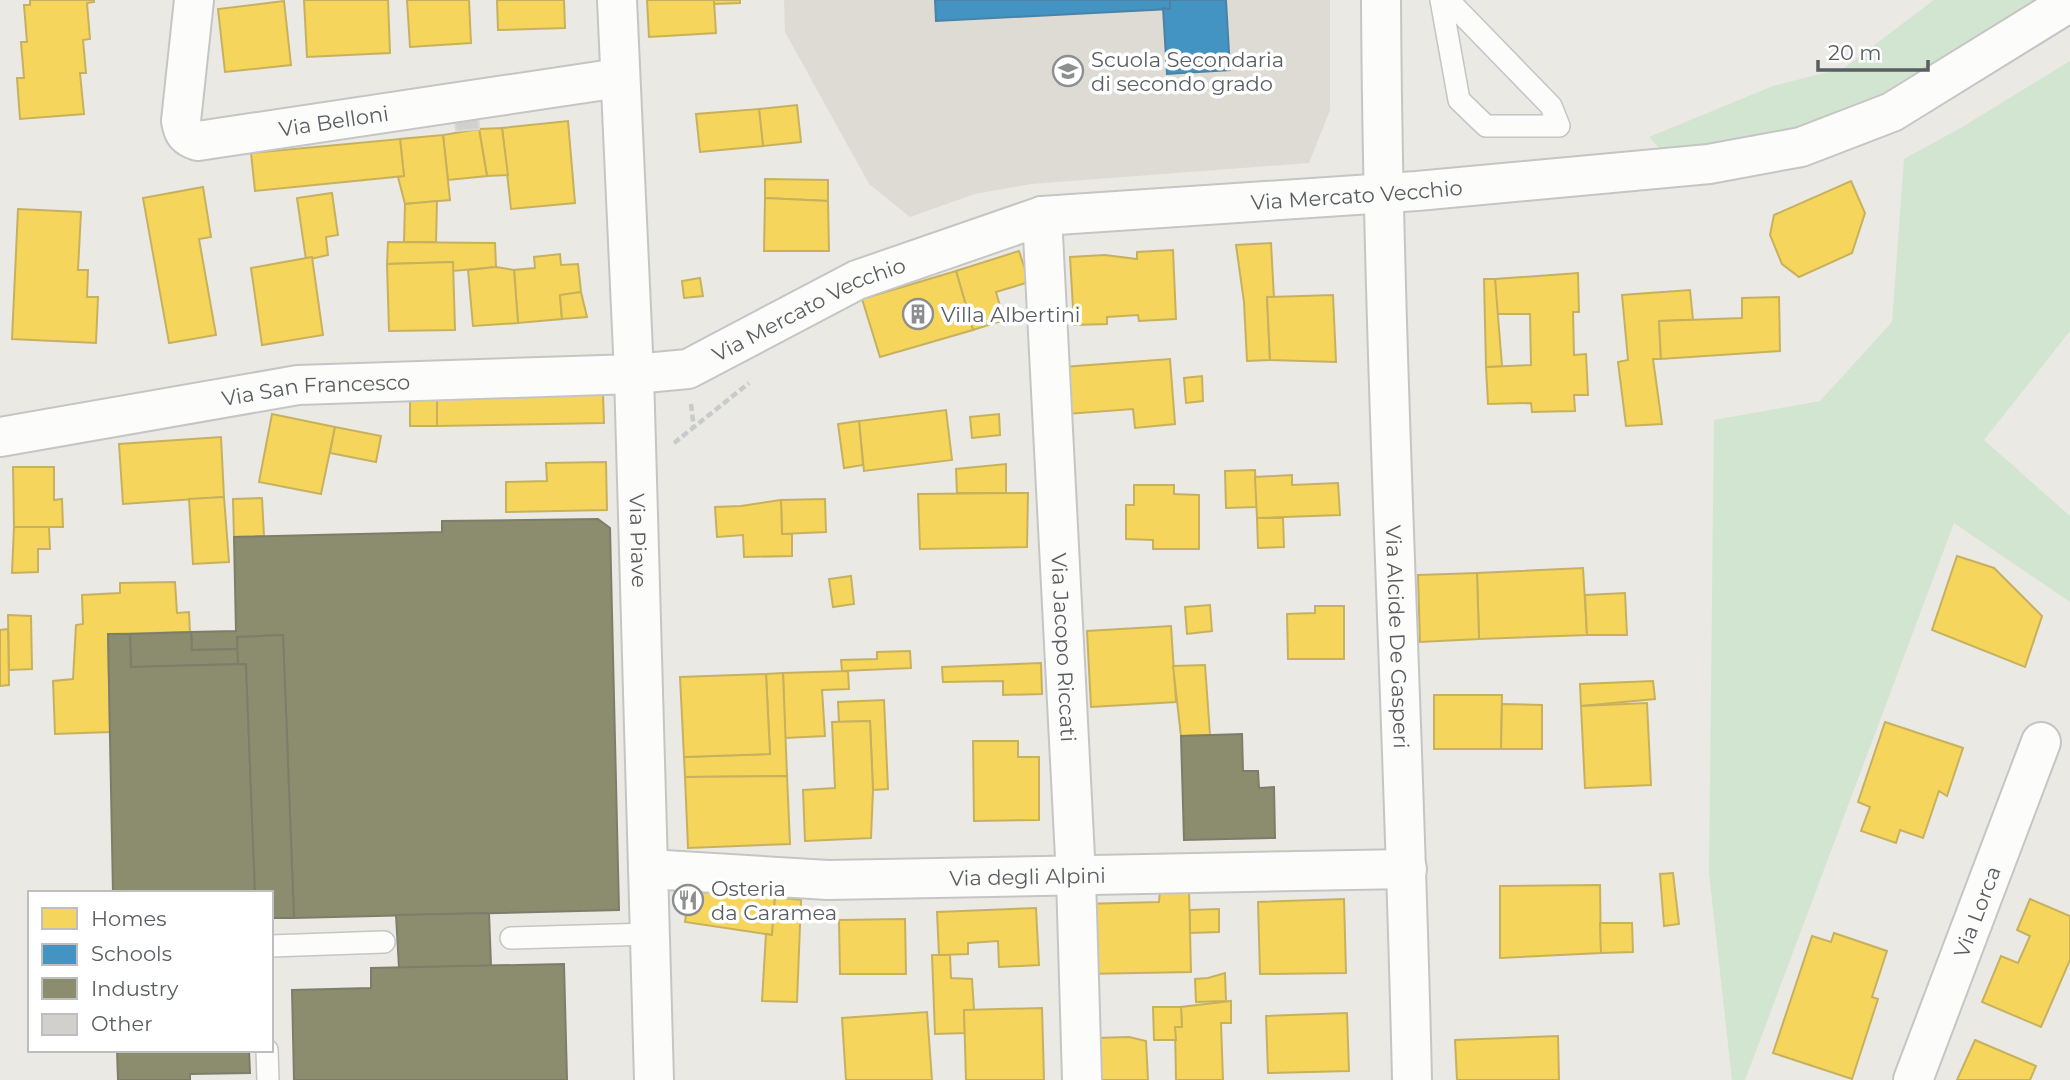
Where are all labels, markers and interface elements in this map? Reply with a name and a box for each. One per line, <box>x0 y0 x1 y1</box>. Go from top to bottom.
scale bar <box>1818 28 1928 72</box>
text: 20 m <box>1828 40 1882 65</box>
place label: Scuola Secondaria di secondo grado <box>1091 47 1284 96</box>
school or university icon: Scuola Secondaria di secondo grado <box>1051 54 1085 88</box>
street label: Via Belloni <box>277 100 390 141</box>
street label: Via Mercato Vecchio <box>1250 174 1464 215</box>
street label: Via Mercato Vecchio <box>708 252 909 367</box>
building icon: Villa Albertini <box>901 297 935 331</box>
place label: Villa Albertini <box>941 302 1081 327</box>
street label: Via San Francesco <box>220 369 411 411</box>
street label: Via Piave <box>625 493 653 588</box>
street label: Via Alcide De Gasperi <box>1381 525 1414 749</box>
street label: Via Jacopo Riccati <box>1047 552 1082 743</box>
street label: Via degli Alpini <box>949 862 1106 890</box>
street label: Via Lorca <box>1948 863 2005 961</box>
place label: Osteria da Caramea <box>711 876 837 925</box>
restaurant icon: Osteria da Caramea <box>671 883 705 917</box>
legend <box>28 891 273 1052</box>
text: Homes <box>91 906 166 931</box>
text: Schools <box>91 941 172 966</box>
text: Industry <box>91 976 179 1001</box>
text: Other <box>91 1011 153 1036</box>

